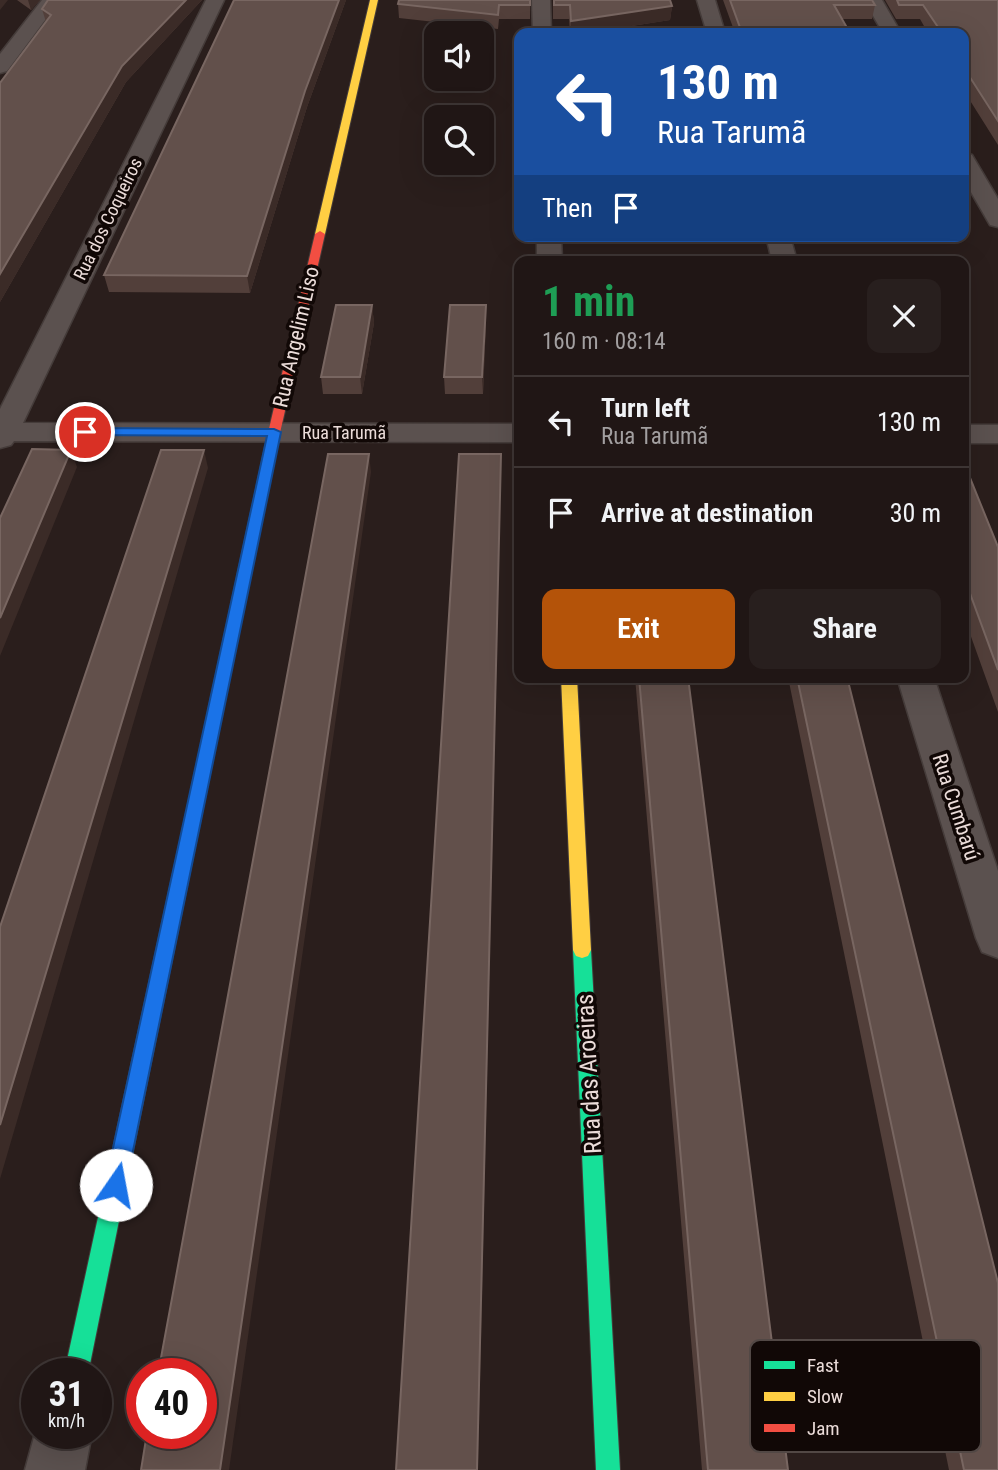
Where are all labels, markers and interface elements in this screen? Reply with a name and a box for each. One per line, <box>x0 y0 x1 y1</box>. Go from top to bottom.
map controls <box>424 21 494 175</box>
button: sound <box>424 21 494 91</box>
text: 130 m <box>657 54 779 111</box>
icon: left <box>542 56 633 147</box>
button: search <box>424 105 494 175</box>
text: Rua Tarumã <box>657 113 806 151</box>
street label: Rua dos Coqueiros <box>69 154 146 283</box>
icon: arrive <box>607 189 645 227</box>
text: Then <box>542 193 593 223</box>
street label: Rua Angelim Liso <box>268 264 324 410</box>
text: 1 min <box>542 277 635 326</box>
button: close <box>867 279 941 353</box>
text: 160 m · 08:14 <box>542 328 666 355</box>
text: Turn left <box>601 393 690 423</box>
pin <box>55 402 115 462</box>
icon: left <box>542 403 580 441</box>
text: 130 m <box>877 407 941 437</box>
icon: arrive <box>66 413 104 451</box>
street label: Rua Tarumã <box>302 422 386 443</box>
text: Rua Tarumã <box>601 423 708 450</box>
icon: arrive <box>542 494 580 532</box>
text: Arrive at destination <box>601 498 813 528</box>
text: 30 m <box>890 498 941 528</box>
button: Exit <box>542 589 735 669</box>
button: Share <box>749 589 941 669</box>
street label: Rua Cumbarú <box>927 751 985 863</box>
street label: Rua das Aroeiras <box>571 993 607 1155</box>
position arrow <box>79 1148 153 1222</box>
legend <box>750 1340 981 1452</box>
text: Fast <box>807 1354 839 1377</box>
speed limit sign: 40 <box>126 1358 217 1449</box>
text: 31 <box>49 1374 84 1415</box>
text: Slow <box>807 1385 843 1408</box>
text: km/h <box>48 1410 85 1431</box>
text: Jam <box>807 1417 840 1440</box>

